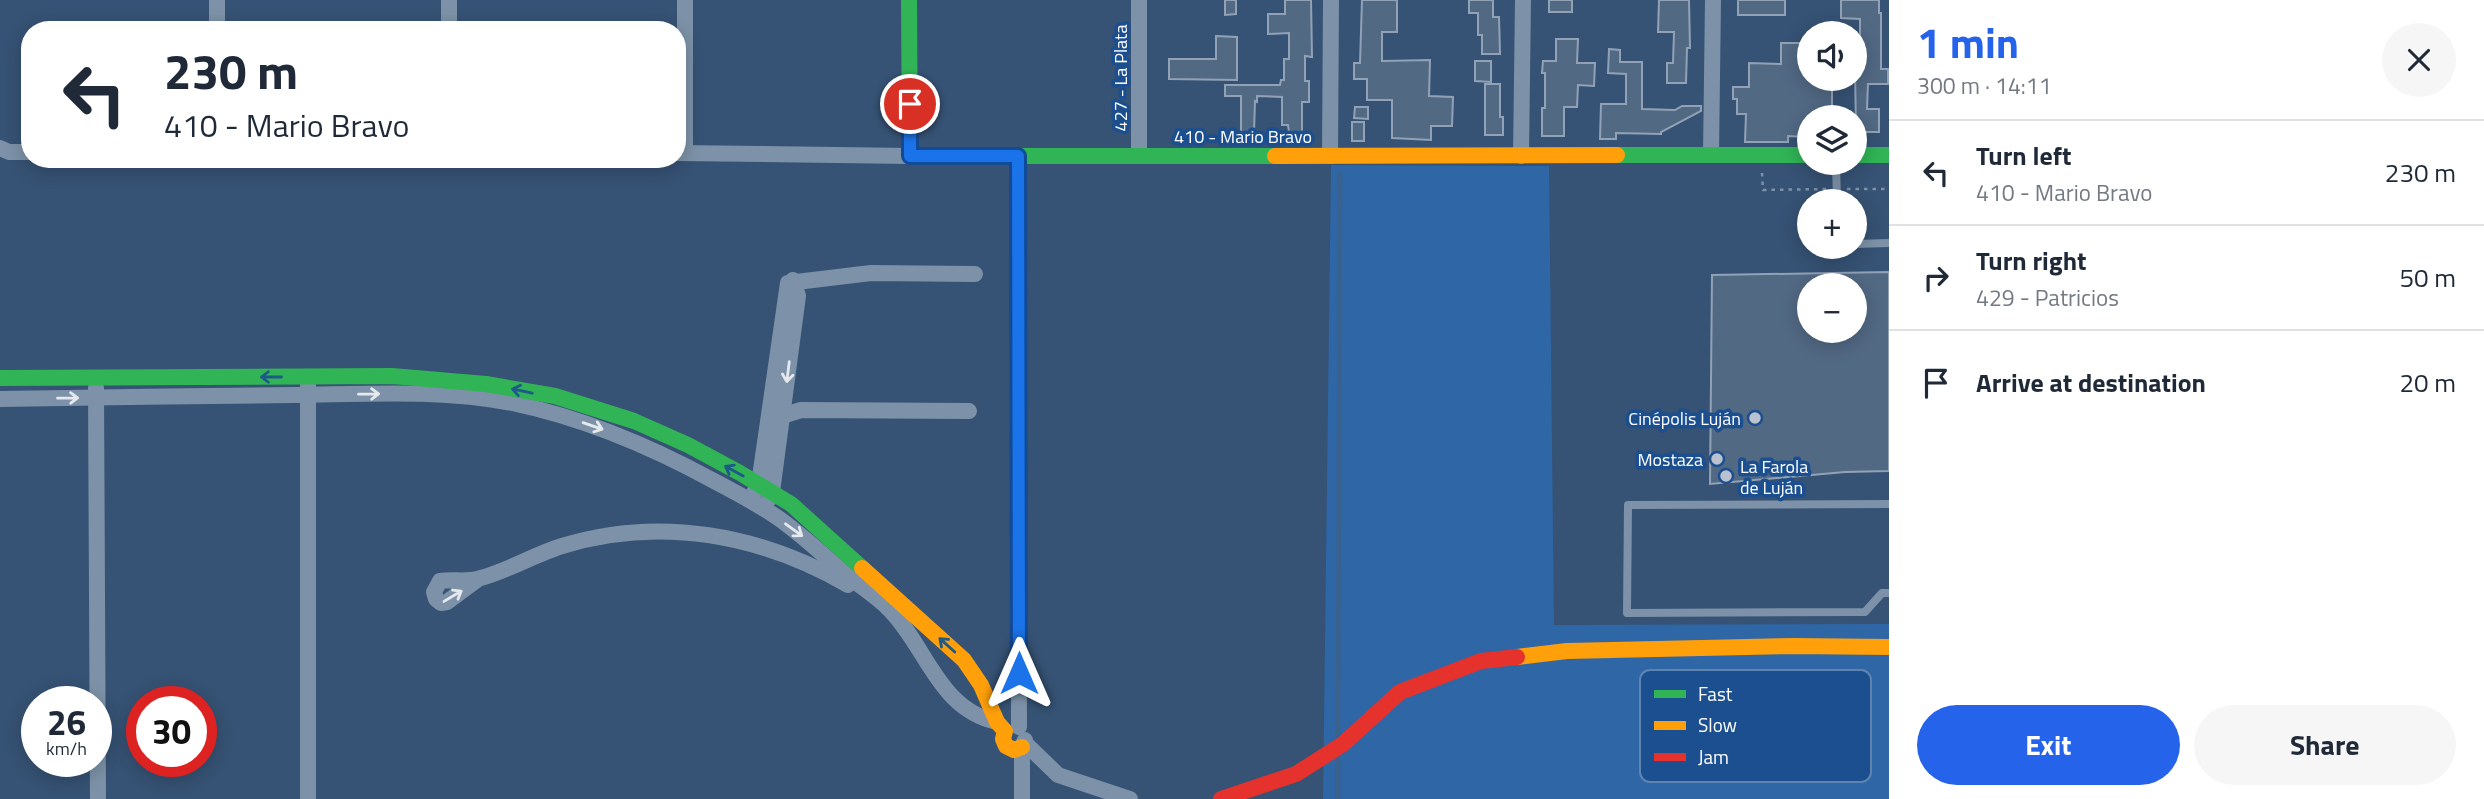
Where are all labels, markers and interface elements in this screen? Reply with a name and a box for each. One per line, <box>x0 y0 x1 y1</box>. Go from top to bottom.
text: 1 min <box>1917 10 2019 74</box>
map controls <box>1797 21 1867 343</box>
button: sound <box>1797 21 1867 91</box>
button: close <box>2382 23 2456 97</box>
street label: 427 - La Plata <box>1107 25 1134 131</box>
text: 230 m <box>164 33 298 108</box>
icon: left <box>49 49 140 140</box>
text: 300 m · 14:11 <box>1917 68 2052 103</box>
pin <box>880 74 940 134</box>
icon: arrive <box>891 85 929 123</box>
text: 410 - Mario Bravo <box>164 101 409 149</box>
button: layers <box>1797 105 1867 175</box>
street label: 410 - Mario Bravo <box>1174 123 1312 150</box>
text: Turn left <box>1976 136 2071 175</box>
text: 230 m <box>2385 153 2456 192</box>
icon: left <box>1917 154 1955 192</box>
text: 410 - Mario Bravo <box>1976 175 2152 210</box>
button: + <box>1797 189 1867 259</box>
text: Turn right <box>1976 241 2087 280</box>
text: 50 m <box>2399 258 2456 297</box>
icon: right <box>1917 259 1955 297</box>
button: − <box>1797 273 1867 343</box>
text: 429 - Patricios <box>1976 280 2119 315</box>
one-way arrow <box>781 360 794 383</box>
text: Arrive at destination <box>1976 363 2206 402</box>
text: 20 m <box>2399 363 2456 402</box>
icon: arrive <box>1917 364 1955 402</box>
one-way arrow <box>260 370 283 384</box>
one-way arrow <box>511 383 534 397</box>
one-way arrow <box>357 387 380 400</box>
one-way arrow <box>56 391 79 405</box>
place label: Cinépolis Luján <box>1628 405 1741 432</box>
marker: Cinépolis Luján <box>1747 410 1763 426</box>
one-way arrow <box>582 420 604 433</box>
place label: Mostaza <box>1638 446 1703 473</box>
marker: Mostaza <box>1709 451 1725 467</box>
place label: La Farola de Luján <box>1740 453 1808 501</box>
one-way arrow <box>724 463 745 477</box>
marker: La Farola de Luján <box>1718 468 1734 484</box>
one-way arrow <box>785 522 804 537</box>
one-way arrow <box>443 589 463 603</box>
position arrow <box>982 636 1056 710</box>
one-way arrow <box>938 637 956 653</box>
legend <box>1640 670 1871 782</box>
text: Fast <box>1698 679 1733 708</box>
speed limit sign: 30 <box>126 686 217 777</box>
text: 26 <box>47 695 86 749</box>
button: Exit <box>1917 705 2180 785</box>
button: Share <box>2194 705 2456 785</box>
text: Slow <box>1698 710 1737 739</box>
text: km/h <box>46 735 87 762</box>
text: Jam <box>1698 742 1729 771</box>

